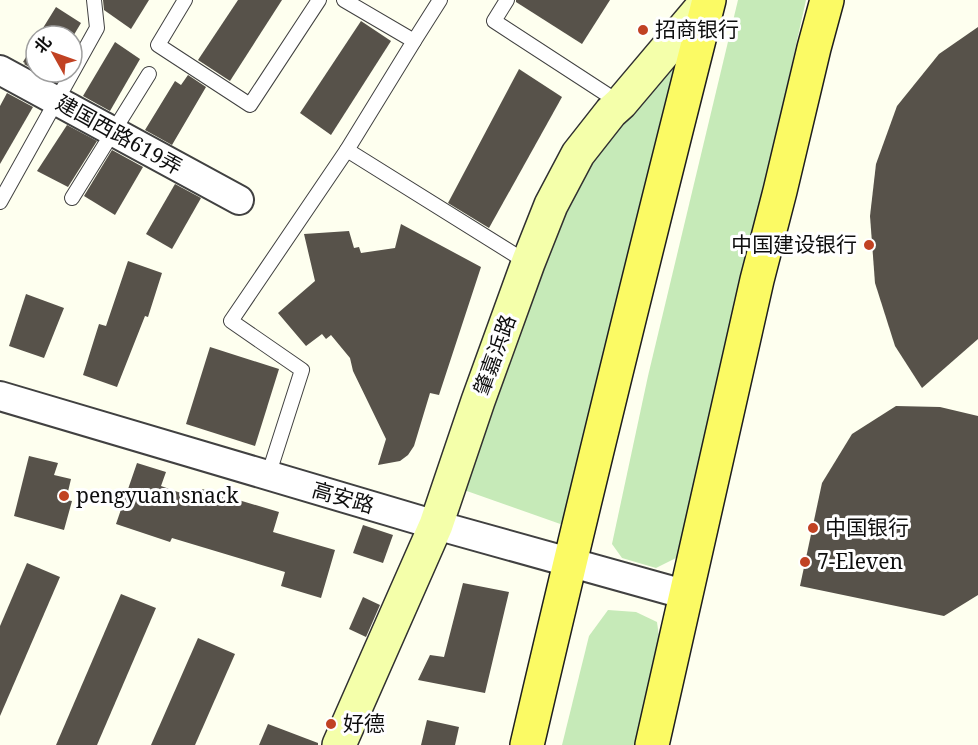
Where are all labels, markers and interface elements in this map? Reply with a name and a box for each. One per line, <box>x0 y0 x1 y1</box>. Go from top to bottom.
place label: 招商银行 <box>655 15 739 43</box>
marker: 招商银行 <box>636 23 650 37</box>
north arrow <box>24 24 84 84</box>
text: 北 <box>29 31 56 58</box>
street label: 建国西路619弄 <box>51 88 188 180</box>
place label: 中国建设银行 <box>731 230 857 258</box>
marker: 中国建设银行 <box>862 238 876 252</box>
street label: 肇嘉浜路 <box>467 310 522 399</box>
street label: 高安路 <box>309 475 377 519</box>
place label: pengyuan snack <box>76 481 239 509</box>
marker: pengyuan snack <box>57 489 71 503</box>
place label: 中国银行 <box>825 513 909 541</box>
marker: 中国银行 <box>806 521 820 535</box>
place label: 7-Eleven <box>817 547 903 575</box>
marker: 7-Eleven <box>798 555 812 569</box>
place label: 好德 <box>343 709 385 737</box>
marker: 好德 <box>324 717 338 731</box>

